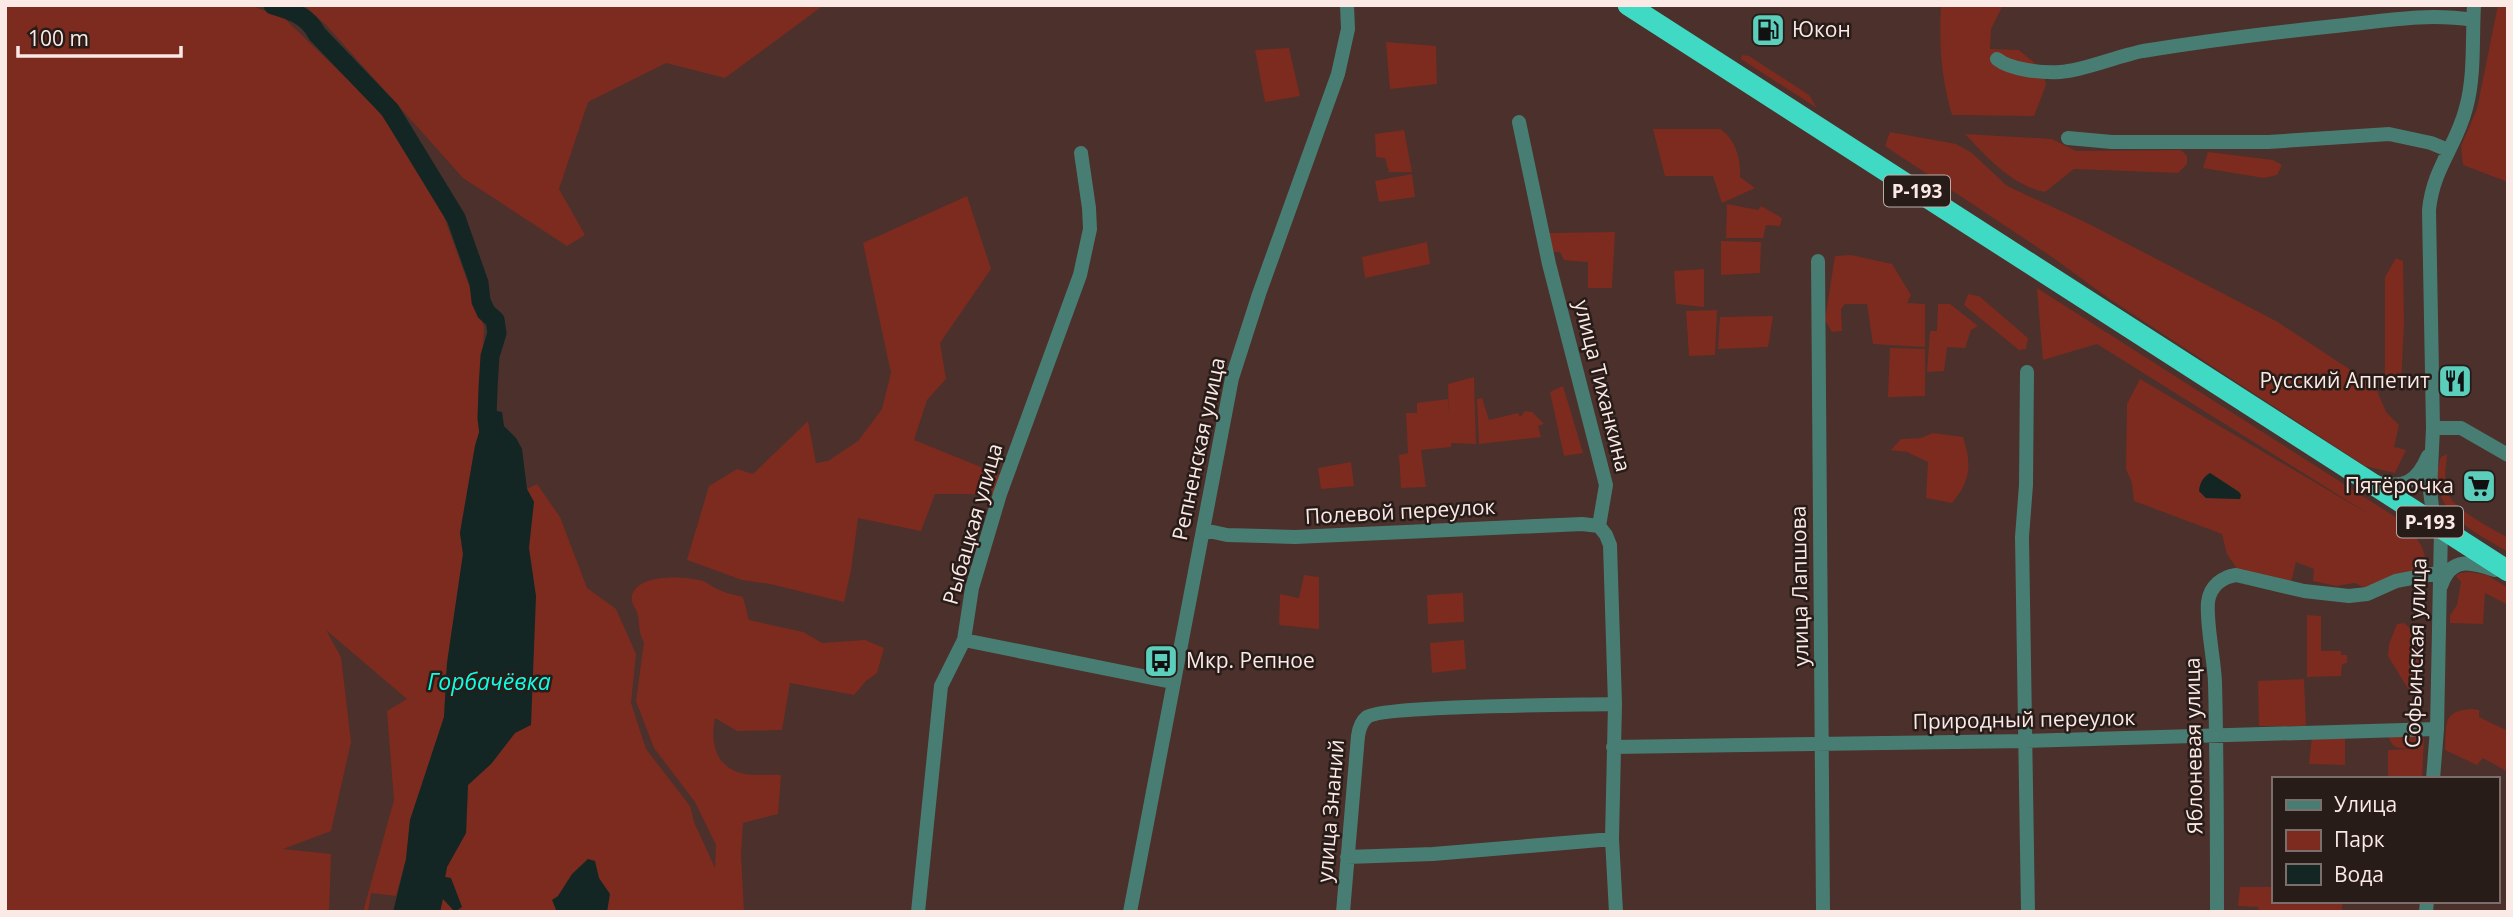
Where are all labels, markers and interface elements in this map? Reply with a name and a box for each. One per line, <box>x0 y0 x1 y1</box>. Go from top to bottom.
fuel station icon: Юкон <box>1749 11 1787 49</box>
scale bar <box>18 14 180 58</box>
place label: Юкон <box>1792 15 1851 43</box>
text: 100 m <box>28 24 89 52</box>
road number: Р-193 <box>1884 176 1950 206</box>
street label: улица Тиханкина <box>1568 297 1638 475</box>
street label: Репненская улица <box>1165 355 1231 543</box>
restaurant icon: Русский Аппетит <box>2436 362 2474 400</box>
place label: Русский Аппетит <box>2259 366 2430 394</box>
street label: Рыбацкая улица <box>936 440 1008 608</box>
supermarket icon: Пятёрочка <box>2460 467 2498 505</box>
place label: Пятёрочка <box>2345 471 2454 499</box>
street label: Полевой переулок <box>1304 492 1496 530</box>
street label: улица Лапшова <box>1784 505 1814 667</box>
road number: Р-193 <box>2397 506 2463 538</box>
street label: Софьинская улица <box>2398 557 2432 749</box>
bus stop icon: Мкр. Репное <box>1142 642 1180 680</box>
place label: Мкр. Репное <box>1186 646 1315 674</box>
street label: Яблоневая улица <box>2177 657 2209 835</box>
water label: Горбачёвка <box>427 665 551 697</box>
street label: Природный переулок <box>1912 703 2136 735</box>
street label: улица Знаний <box>1310 738 1350 884</box>
legend <box>2272 777 2499 903</box>
text: Улица <box>2334 790 2397 818</box>
text: Парк <box>2334 825 2385 853</box>
text: Вода <box>2334 860 2384 888</box>

